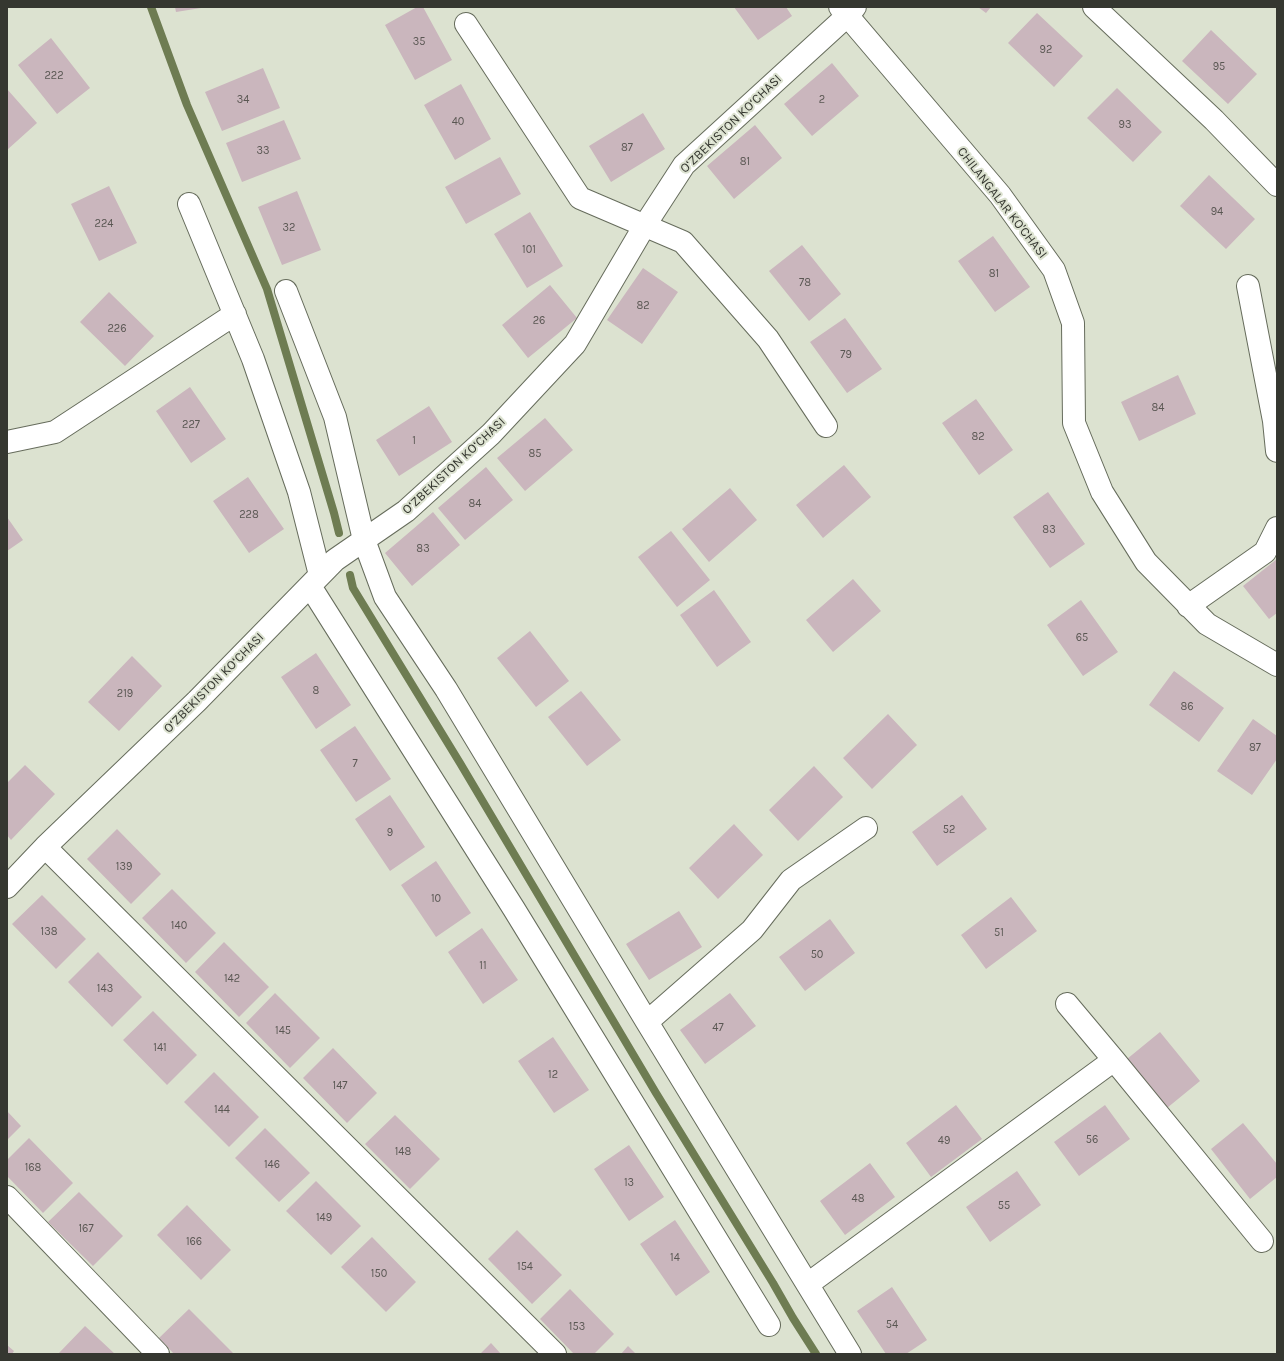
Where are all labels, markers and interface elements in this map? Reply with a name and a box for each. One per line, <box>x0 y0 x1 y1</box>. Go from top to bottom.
house number: 35 <box>413 35 425 49</box>
house number: 92 <box>1040 43 1052 57</box>
house number: 95 <box>1213 60 1225 74</box>
house number: 222 <box>44 69 64 83</box>
street label: O‘ZBEKISTON KO‘CHASI <box>677 71 785 177</box>
house number: 34 <box>237 93 249 107</box>
house number: 2 <box>819 93 825 107</box>
house number: 40 <box>452 115 464 129</box>
house number: 93 <box>1119 118 1131 132</box>
house number: 87 <box>621 141 633 155</box>
house number: 33 <box>257 144 269 158</box>
street label: CHILANGALAR KO'CHASI <box>954 144 1050 262</box>
house number: 81 <box>740 155 750 169</box>
house number: 94 <box>1211 205 1223 219</box>
house number: 224 <box>95 217 113 231</box>
house number: 32 <box>283 221 295 235</box>
house number: 101 <box>522 243 536 257</box>
house number: 81 <box>989 267 999 281</box>
house number: 78 <box>799 276 811 290</box>
house number: 82 <box>636 299 650 313</box>
house number: 26 <box>533 314 545 328</box>
house number: 226 <box>107 322 127 336</box>
house number: 79 <box>840 348 852 362</box>
house number: 84 <box>1152 401 1164 415</box>
street label: O‘ZBEKISTON KO‘CHASI <box>399 414 509 518</box>
house number: 227 <box>182 418 200 432</box>
house number: 82 <box>971 430 985 444</box>
house number: 1 <box>412 434 416 448</box>
house number: 85 <box>529 447 541 461</box>
house number: 84 <box>469 497 481 511</box>
house number: 228 <box>239 508 259 522</box>
house number: 83 <box>1042 523 1056 537</box>
house number: 83 <box>416 542 430 556</box>
street label: O‘ZBEKISTON KO‘CHASI <box>161 630 267 736</box>
house number: 65 <box>1076 631 1088 645</box>
house number: 8 <box>313 684 319 698</box>
house number: 219 <box>117 687 133 701</box>
house number: 86 <box>1180 700 1194 714</box>
house number: 87 <box>1249 741 1261 755</box>
house number: 7 <box>352 757 358 771</box>
house number: 52 <box>943 823 955 837</box>
house number: 9 <box>387 826 393 840</box>
house number: 139 <box>116 860 132 874</box>
house number: 10 <box>431 892 441 906</box>
house number: 140 <box>171 919 187 933</box>
house number: 138 <box>41 925 57 939</box>
house number: 51 <box>994 926 1004 940</box>
house number: 50 <box>811 948 823 962</box>
house number: 11 <box>479 959 487 973</box>
house number: 142 <box>224 972 240 986</box>
house number: 143 <box>97 982 113 996</box>
house number: 47 <box>712 1021 724 1035</box>
house number: 145 <box>275 1024 291 1038</box>
house number: 141 <box>153 1041 167 1055</box>
house number: 12 <box>548 1068 558 1082</box>
house number: 147 <box>333 1079 347 1093</box>
house number: 144 <box>214 1103 230 1117</box>
house number: 56 <box>1086 1133 1098 1147</box>
house number: 49 <box>938 1134 950 1148</box>
house number: 148 <box>395 1145 411 1159</box>
house number: 146 <box>264 1158 280 1172</box>
house number: 168 <box>25 1161 41 1175</box>
house number: 13 <box>624 1176 634 1190</box>
house number: 48 <box>852 1192 864 1206</box>
house number: 55 <box>998 1199 1010 1213</box>
house number: 149 <box>316 1211 332 1225</box>
house number: 167 <box>78 1222 94 1236</box>
house number: 166 <box>186 1235 202 1249</box>
house number: 14 <box>670 1251 680 1265</box>
house number: 154 <box>517 1260 533 1274</box>
house number: 150 <box>371 1267 387 1281</box>
house number: 54 <box>886 1318 898 1332</box>
house number: 153 <box>569 1320 585 1334</box>

